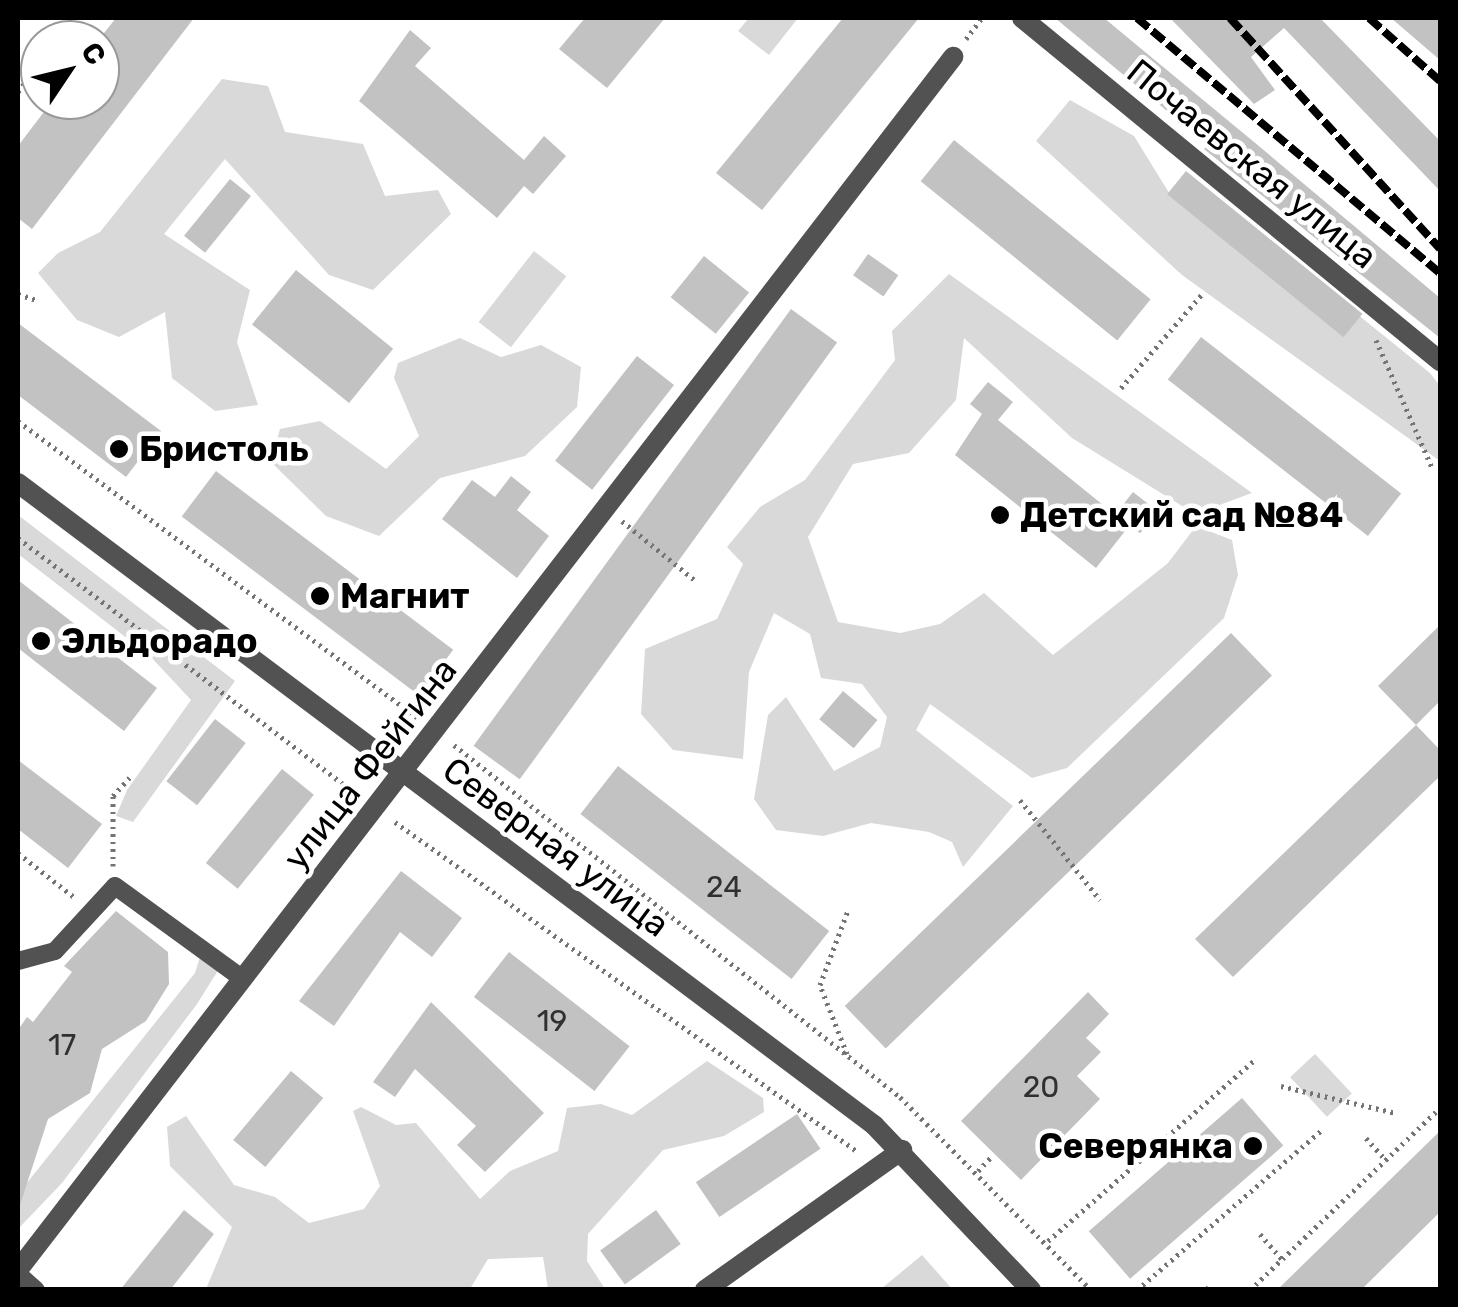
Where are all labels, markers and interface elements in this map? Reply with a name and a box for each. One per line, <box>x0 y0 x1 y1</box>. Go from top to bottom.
north arrow <box>20 20 120 120</box>
text: С <box>74 36 112 71</box>
street label: Почаевская улица <box>1119 51 1385 277</box>
place label: Бристоль <box>139 428 309 470</box>
marker: Бристоль <box>108 438 130 460</box>
place label: Детский сад №84 <box>1020 494 1343 536</box>
marker: Детский сад №84 <box>989 504 1011 526</box>
place label: Магнит <box>340 575 470 617</box>
marker: Магнит <box>309 585 331 607</box>
place label: Эльдорадо <box>61 620 258 662</box>
marker: Эльдорадо <box>30 630 52 652</box>
street label: улица Фейгина <box>274 650 466 878</box>
street label: Северная улица <box>435 748 677 946</box>
house number: 24 <box>706 869 742 905</box>
house number: 19 <box>537 1003 567 1039</box>
house number: 17 <box>48 1027 76 1063</box>
house number: 20 <box>1023 1069 1059 1105</box>
place label: Северянка <box>1038 1125 1233 1167</box>
marker: Северянка <box>1242 1135 1264 1157</box>

